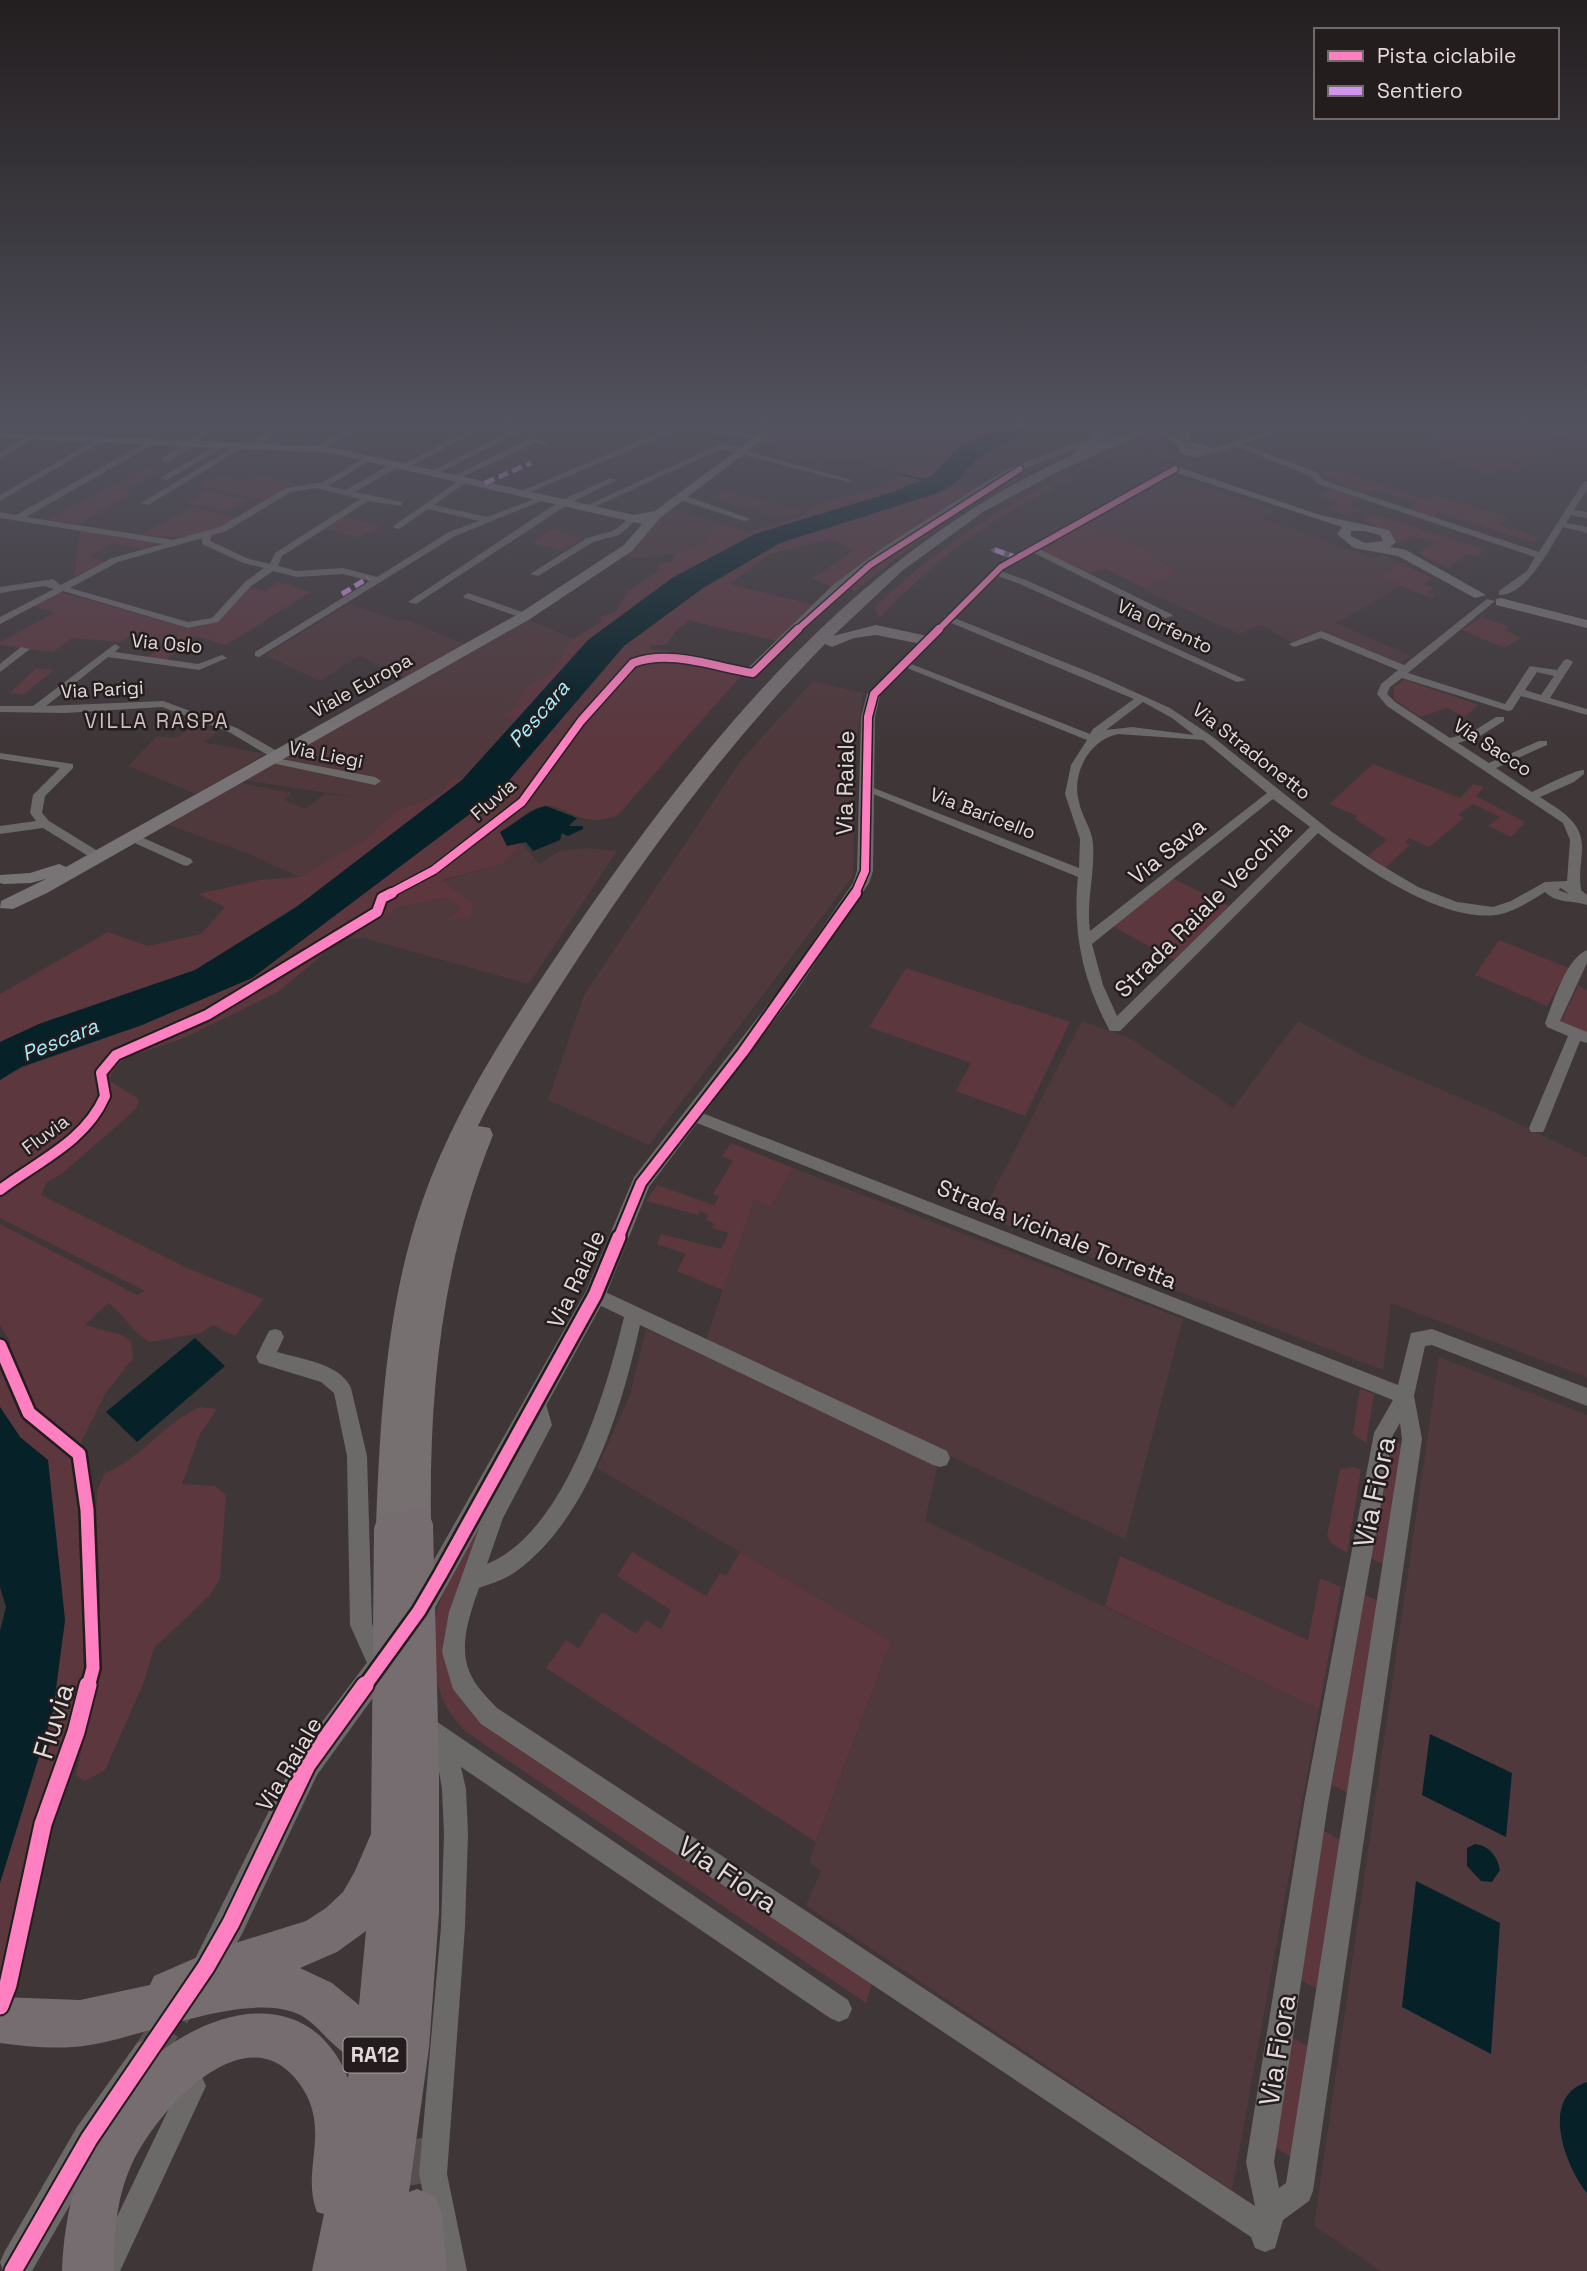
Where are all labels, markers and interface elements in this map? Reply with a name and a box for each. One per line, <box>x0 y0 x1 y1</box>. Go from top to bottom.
legend <box>1314 28 1559 119</box>
text: Pista ciclabile <box>1377 42 1516 69</box>
text: Sentiero <box>1377 77 1463 104</box>
street label: Via Orfento <box>1113 593 1217 660</box>
street label: Via Oslo <box>130 628 204 659</box>
street label: Viale Europa <box>306 647 416 724</box>
water label: Pescara <box>502 674 576 753</box>
street label: Via Parigi <box>60 675 144 704</box>
street label: Via Stradonetto <box>1187 697 1316 805</box>
district label: VILLA RASPA <box>84 707 230 734</box>
street label: Via Sacco <box>1449 713 1537 782</box>
street label: Via Raiale <box>829 730 861 836</box>
street label: Via Liegi <box>287 735 365 774</box>
street label: Fluvia <box>465 773 521 826</box>
street label: Via Baricello <box>926 782 1039 845</box>
street label: Via Sava <box>1122 811 1212 891</box>
street label: Strada Raiale Vecchia <box>1108 814 1298 1004</box>
water label: Pescara <box>18 1012 103 1067</box>
street label: Fluvia <box>17 1109 74 1160</box>
street label: Strada vicinale Torretta <box>933 1172 1181 1296</box>
street label: Via Raiale <box>540 1225 612 1333</box>
street label: Via Fiora <box>1345 1433 1403 1551</box>
street label: Fluvia <box>25 1679 81 1763</box>
street label: Via Raiale <box>249 1711 329 1817</box>
street label: Via Fiora <box>671 1827 785 1921</box>
street label: Via Fiora <box>1250 1991 1304 2109</box>
road number: RA12 <box>344 2038 406 2072</box>

